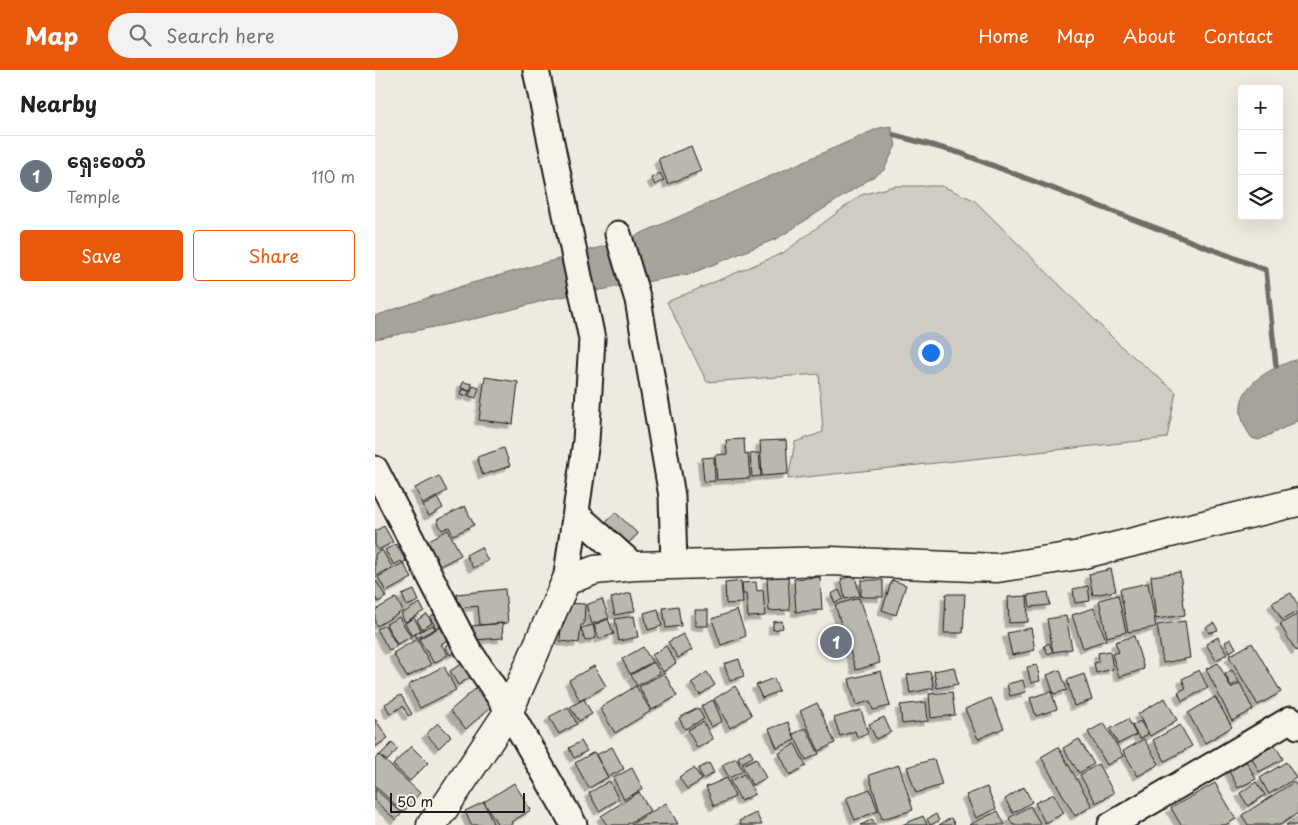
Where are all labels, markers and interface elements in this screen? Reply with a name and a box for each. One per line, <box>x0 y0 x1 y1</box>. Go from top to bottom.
search box <box>108 13 458 58</box>
text: Map <box>25 17 78 53</box>
icon: search <box>126 21 154 49</box>
text: Search here <box>166 21 275 49</box>
text: Home <box>978 22 1028 49</box>
text: Map <box>1056 22 1095 49</box>
text: About <box>1123 22 1175 49</box>
text: Contact <box>1203 22 1273 49</box>
map controls <box>1238 85 1283 220</box>
button: + <box>1238 85 1283 130</box>
text: Nearby <box>20 87 97 119</box>
button: − <box>1238 130 1283 175</box>
text: ရှေးစေတီ <box>67 146 146 174</box>
text: 1 <box>32 164 40 188</box>
text: 110 m <box>312 164 355 188</box>
button: layers <box>1238 175 1283 220</box>
text: Temple <box>67 184 120 208</box>
button: Save <box>20 230 183 281</box>
button: Share <box>193 230 355 281</box>
your location <box>918 340 944 366</box>
pin: 1 <box>820 623 852 661</box>
scale bar <box>390 790 525 813</box>
text: 50 m <box>397 791 433 812</box>

